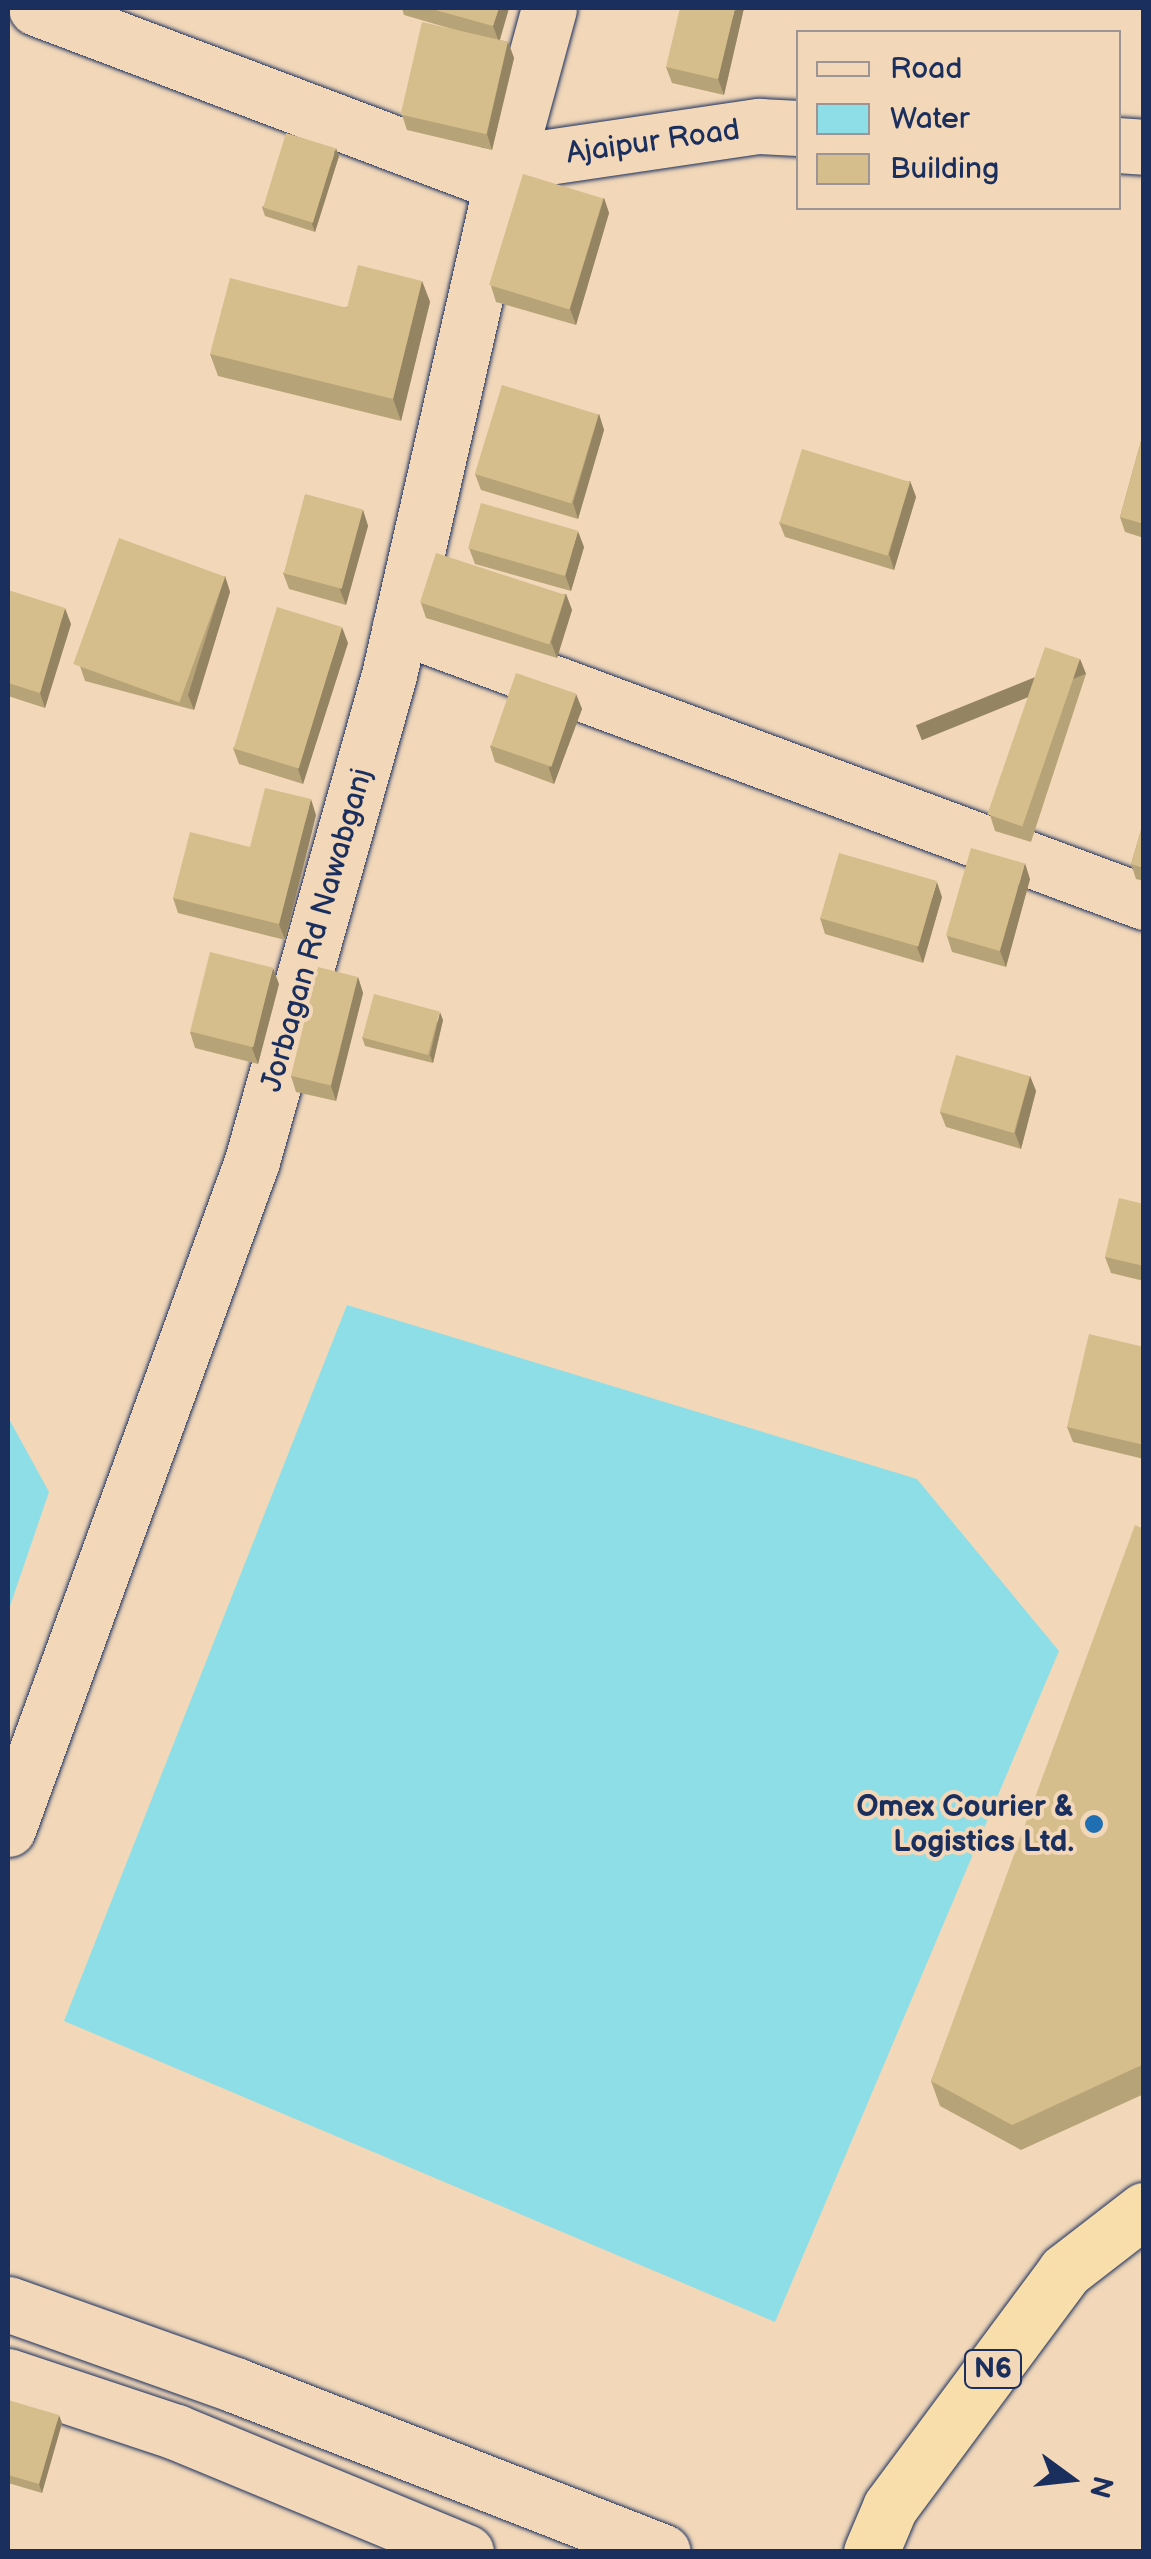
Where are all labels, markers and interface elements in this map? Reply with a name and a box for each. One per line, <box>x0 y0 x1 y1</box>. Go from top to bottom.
legend <box>796 30 1121 210</box>
text: Road <box>890 51 963 87</box>
text: Water <box>890 101 970 137</box>
street label: Ajaipur Road <box>564 112 742 172</box>
text: Building <box>890 151 999 187</box>
street label: Jorbagan Rd Nawabganj <box>254 764 380 1096</box>
place label: Omex Courier & Logistics Ltd. <box>856 1789 1074 1860</box>
marker: Omex Courier & Logistics Ltd. <box>1083 1813 1105 1835</box>
road number: N6 <box>963 2346 1023 2392</box>
north arrow <box>1021 2429 1121 2529</box>
text: N <box>1082 2472 1119 2501</box>

